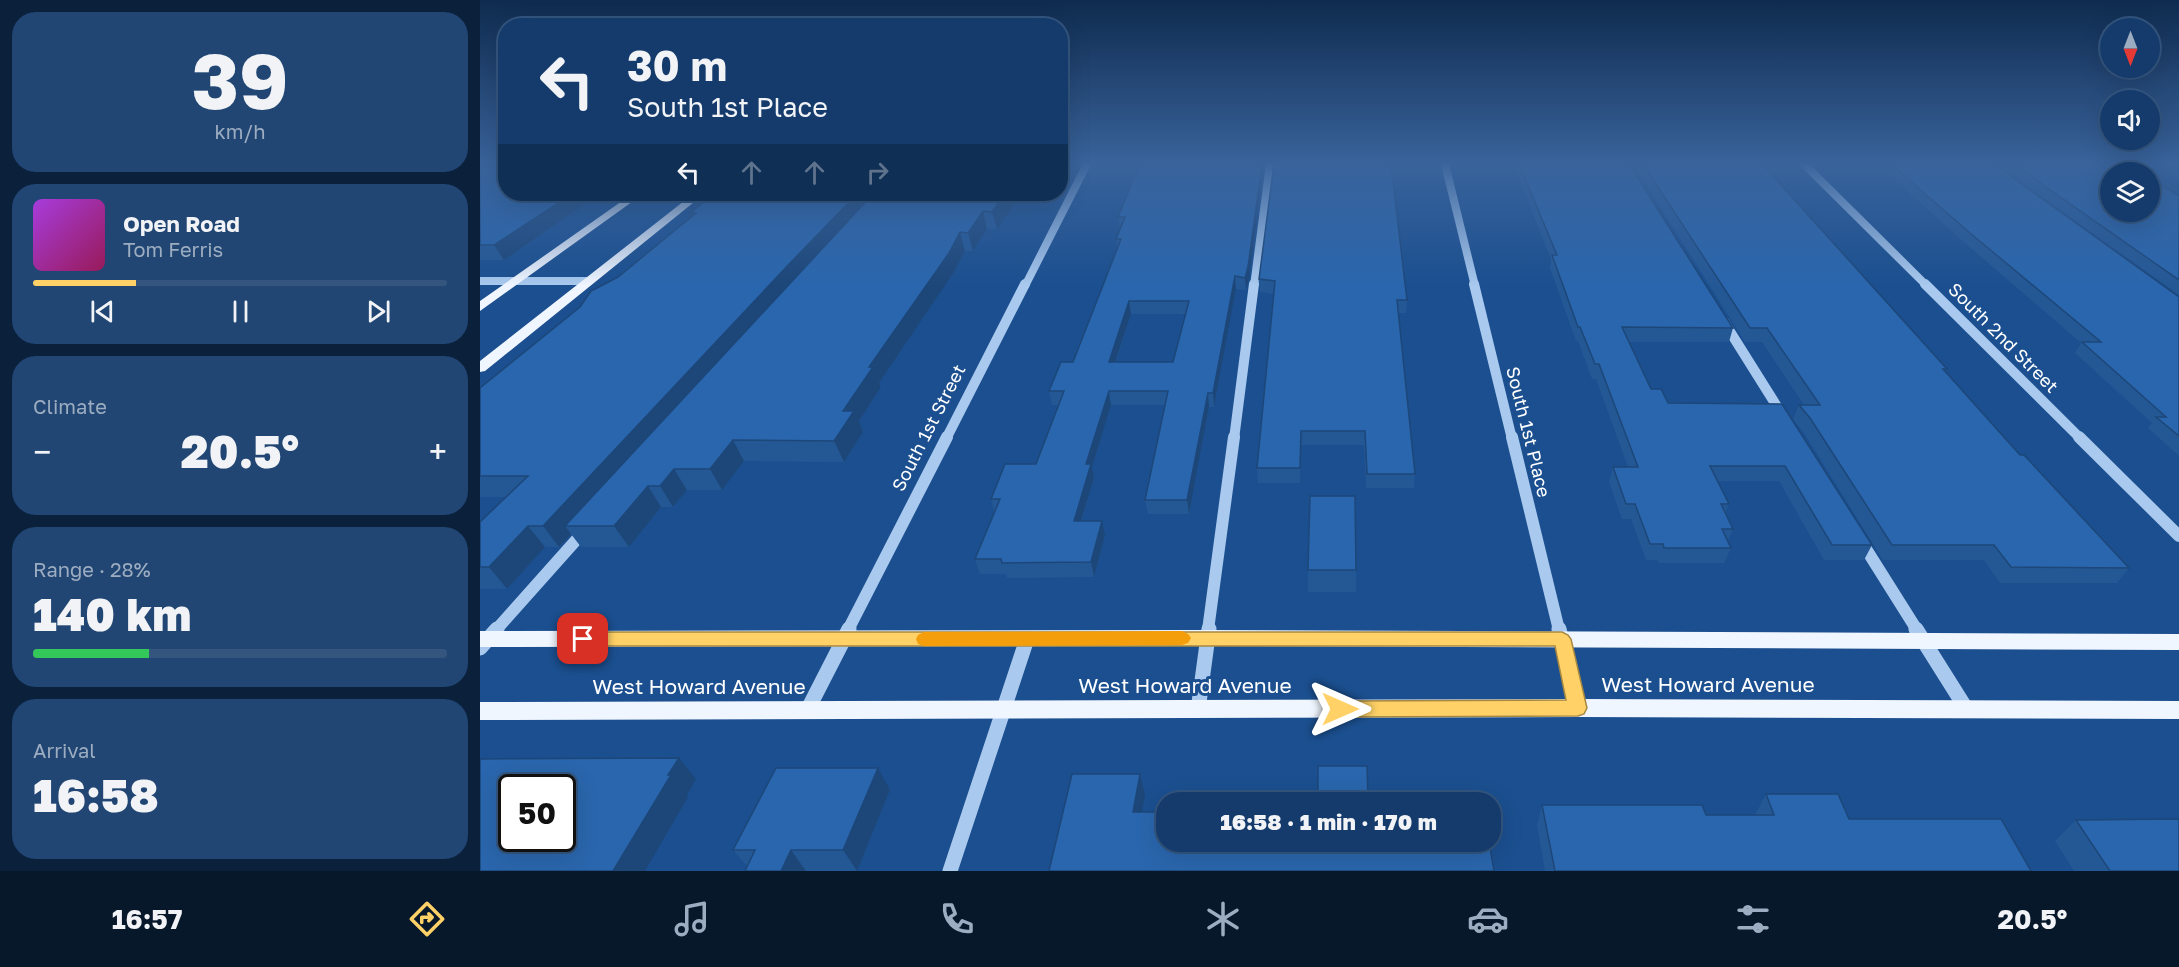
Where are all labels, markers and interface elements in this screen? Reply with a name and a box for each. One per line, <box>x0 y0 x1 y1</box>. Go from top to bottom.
north arrow <box>2100 18 2160 78</box>
map controls <box>2100 18 2160 222</box>
text: 39 <box>191 33 289 126</box>
text: 30 m <box>627 40 727 90</box>
icon: left <box>528 42 606 120</box>
button: sound <box>2100 90 2160 150</box>
text: South 1st Place <box>627 91 828 123</box>
text: km/h <box>215 119 265 143</box>
icon: left <box>672 156 705 189</box>
icon: ahead <box>735 156 768 189</box>
icon: ahead <box>798 156 831 189</box>
icon: right <box>861 156 894 189</box>
button: layers <box>2100 162 2160 222</box>
text: Open Road <box>123 210 240 237</box>
text: Tom Ferris <box>123 237 223 261</box>
street label: South 2nd Street <box>1944 278 2063 397</box>
icon: previous <box>86 295 119 328</box>
icon: pause <box>224 295 257 328</box>
icon: next <box>362 295 395 328</box>
street label: South 1st Street <box>887 361 970 495</box>
street label: South 1st Place <box>1502 364 1556 499</box>
text: Climate <box>33 394 107 418</box>
text: 20.5° <box>181 424 299 478</box>
text: − <box>33 432 51 471</box>
text: + <box>429 432 447 471</box>
text: Range · 28% <box>33 557 151 581</box>
text: 140 km <box>33 587 191 641</box>
pin <box>557 613 608 664</box>
icon: arrive <box>566 622 599 655</box>
street label: West Howard Avenue <box>1601 671 1815 697</box>
street label: West Howard Avenue <box>1078 672 1292 698</box>
street label: West Howard Avenue <box>592 673 806 699</box>
position arrow <box>1308 677 1372 741</box>
text: Arrival <box>33 738 96 762</box>
text: 16:58 <box>33 768 159 822</box>
speed limit sign: 50 <box>498 774 576 852</box>
text: 16:58 · 1 min · 170 m <box>1220 808 1437 835</box>
icon: directions <box>406 898 448 940</box>
icon: music <box>671 898 713 940</box>
icon: phone <box>936 898 978 940</box>
icon: climate <box>1202 898 1244 940</box>
icon: car <box>1467 898 1509 940</box>
icon: filters <box>1732 898 1774 940</box>
text: 16:57 <box>112 903 183 935</box>
text: 20.5° <box>1998 903 2067 935</box>

